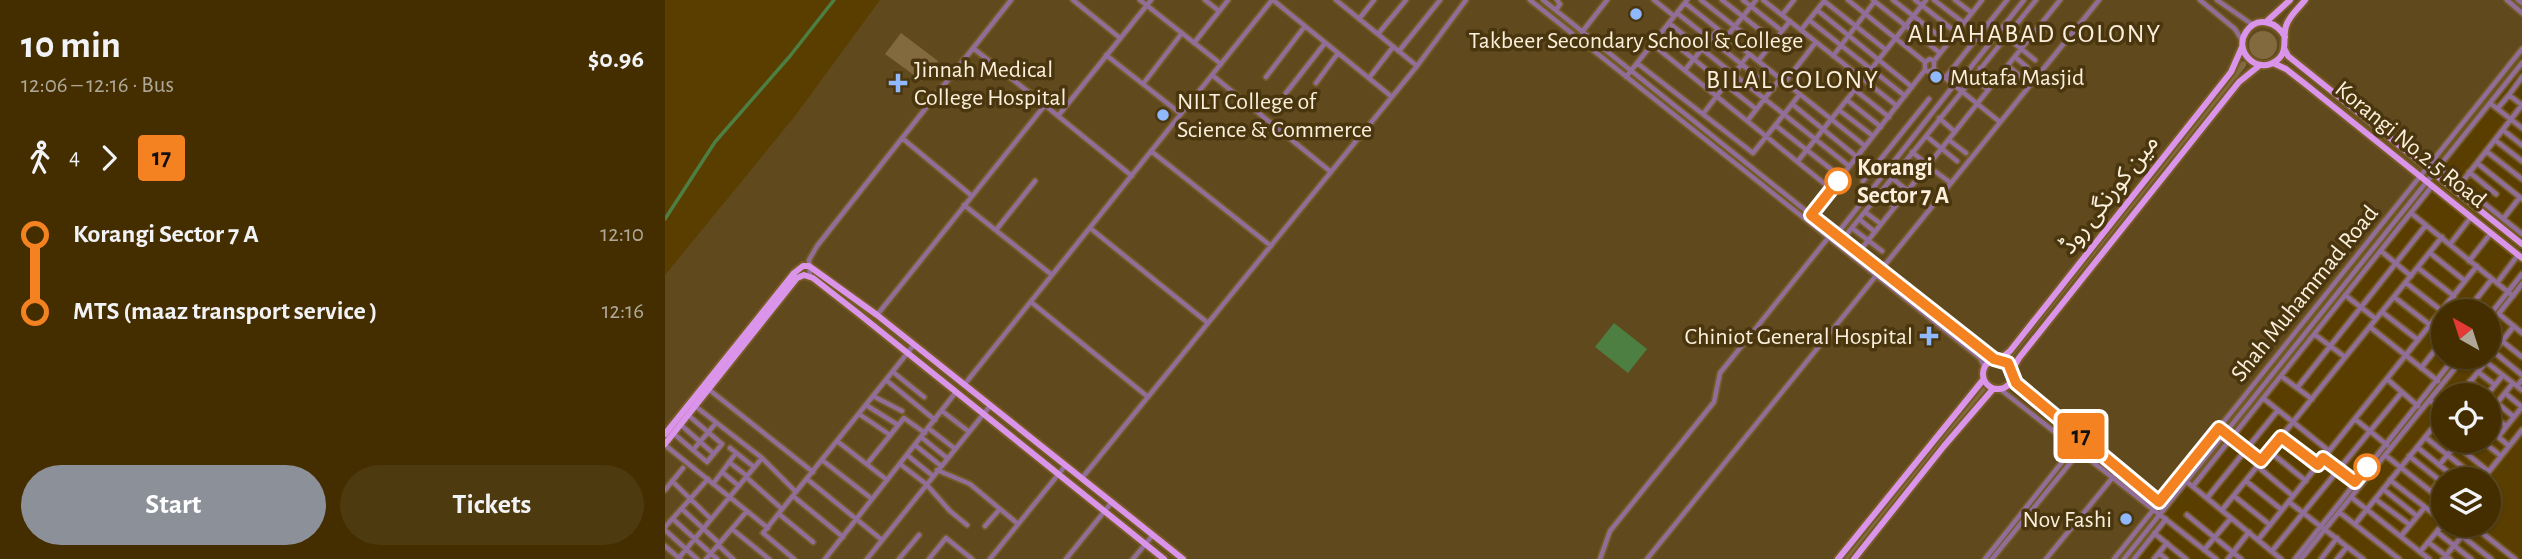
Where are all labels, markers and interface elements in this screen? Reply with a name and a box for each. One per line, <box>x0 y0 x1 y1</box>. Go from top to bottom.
marker: Takbeer Secondary School & College <box>1628 6 1644 22</box>
district label: ALLAHABAD COLONY <box>1908 21 2162 47</box>
text: 10 min <box>21 27 121 65</box>
place label: Takbeer Secondary School & College <box>1469 29 1803 53</box>
text: $0.96 <box>588 46 644 72</box>
place label: Jinnah Medical College Hospital <box>914 58 1066 110</box>
place label: Mutafa Masjid <box>1950 66 2085 90</box>
district label: BILAL COLONY <box>1706 67 1880 93</box>
marker: Mutafa Masjid <box>1928 69 1944 85</box>
marker: Jinnah Medical College Hospital <box>888 73 908 93</box>
text: 12:06 – 12:16 · Bus <box>21 74 174 97</box>
street label: Korangi No.2.5 Road <box>2330 77 2490 213</box>
place label: NILT College of Science & Commerce <box>1177 90 1372 142</box>
marker: NILT College of Science & Commerce <box>1155 107 1171 123</box>
street label: مین کورنگی روڈ <box>2055 130 2164 259</box>
icon: walk <box>21 139 59 177</box>
icon: forward <box>90 139 128 177</box>
text: 4 <box>69 146 80 169</box>
text: 17 <box>152 146 171 170</box>
place label: Korangi Sector 7 A <box>1857 156 1950 208</box>
marker: Korangi Sector 7 A <box>1825 168 1851 194</box>
street label: Shah Muhammad Road <box>2227 201 2383 386</box>
text: Korangi Sector 7 A <box>73 221 259 247</box>
text: 12:10 <box>600 223 644 246</box>
text: MTS (maaz transport service ) <box>73 298 377 324</box>
north arrow <box>2431 299 2501 369</box>
map controls <box>2431 299 2501 537</box>
text: 12:16 <box>602 300 644 323</box>
place label: Chiniot General Hospital <box>1684 325 1913 349</box>
marker: Chiniot General Hospital <box>1919 326 1939 346</box>
button: locate <box>2431 383 2501 453</box>
line badge: 17 <box>2049 413 2113 459</box>
text: 17 <box>2071 424 2091 448</box>
unlabelled marker <box>2354 454 2380 480</box>
button: Start <box>21 465 326 545</box>
button: Tickets <box>340 465 644 545</box>
button: layers <box>2431 467 2501 537</box>
place label: Nov Fashi <box>2023 508 2112 532</box>
marker: Nov Fashi <box>2118 511 2134 527</box>

